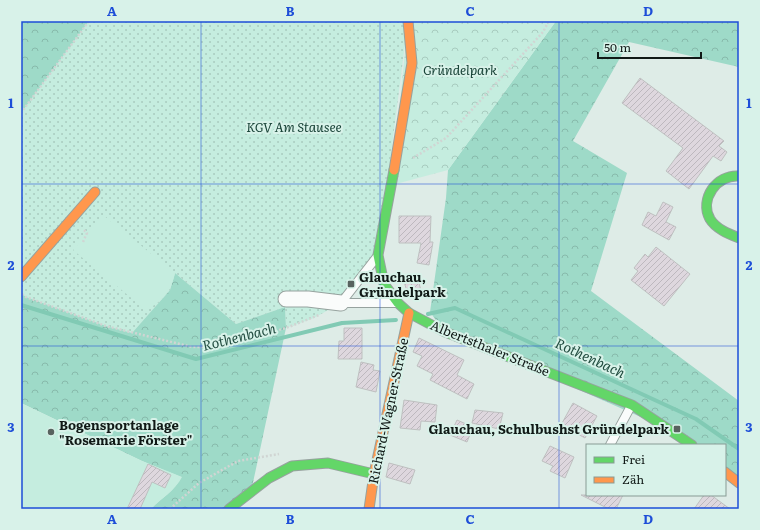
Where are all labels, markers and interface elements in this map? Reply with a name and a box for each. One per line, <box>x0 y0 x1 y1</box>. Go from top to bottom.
text: A <box>107 1 117 20</box>
text: B <box>286 1 295 20</box>
text: C <box>465 1 475 20</box>
text: D <box>643 1 653 20</box>
scale bar <box>598 34 701 60</box>
text: 50 m <box>604 38 631 56</box>
park label: Gründelpark <box>423 60 498 79</box>
text: 1 <box>8 93 14 112</box>
text: 1 <box>746 93 752 112</box>
park label: KGV Am Stausee <box>246 117 342 136</box>
text: 2 <box>8 255 15 274</box>
text: 2 <box>746 255 753 274</box>
place label: Glauchau, Gründelpark <box>359 267 446 301</box>
marker: Glauchau, Gründelpark <box>346 279 356 289</box>
street label: Albertsthaler Straße <box>428 315 553 380</box>
water label: Rothenbach <box>200 317 278 355</box>
water label: Rothenbach <box>552 332 629 382</box>
street label: Richard-Wagner-Straße <box>363 336 412 486</box>
place label: Bogensportanlage "Rosemarie Förster" <box>59 415 192 449</box>
text: 3 <box>7 417 15 436</box>
text: 3 <box>745 417 753 436</box>
place label: Glauchau, Schulbushst Gründelpark <box>428 419 669 438</box>
marker: Glauchau, Schulbushst Gründelpark <box>672 424 682 434</box>
marker: Bogensportanlage "Rosemarie Förster" <box>46 427 56 437</box>
legend <box>586 444 726 496</box>
text: Frei <box>622 450 645 468</box>
text: Zäh <box>622 470 644 488</box>
text: A <box>107 509 117 528</box>
text: B <box>286 509 295 528</box>
text: C <box>465 509 475 528</box>
text: D <box>643 509 653 528</box>

